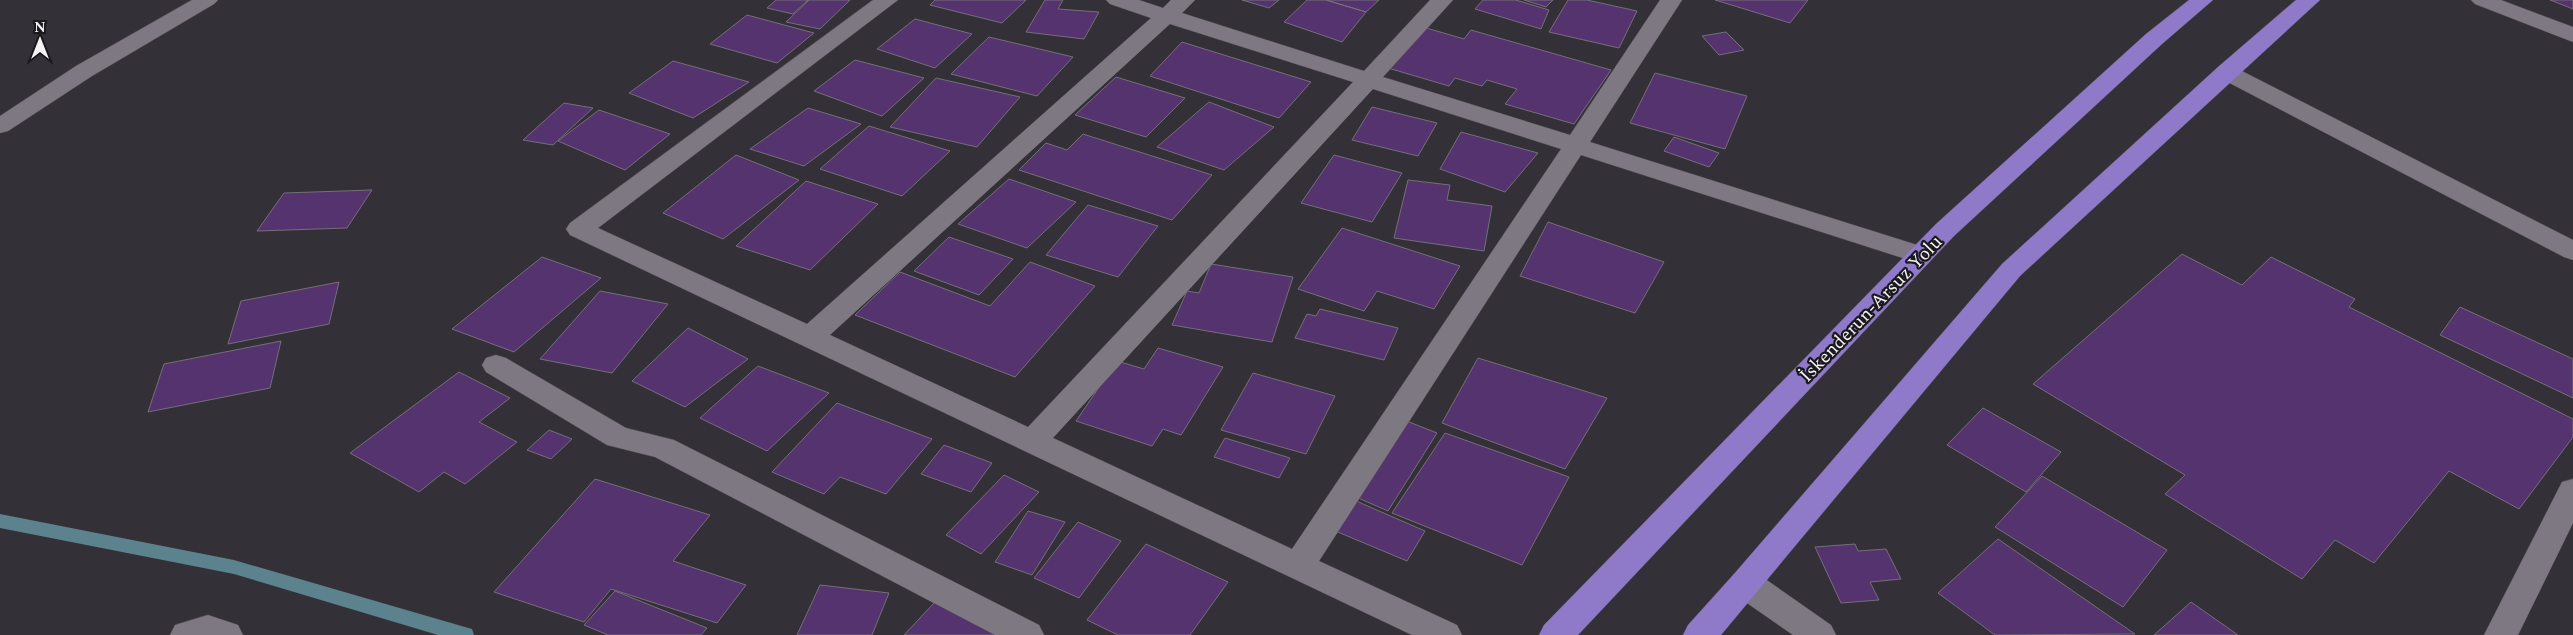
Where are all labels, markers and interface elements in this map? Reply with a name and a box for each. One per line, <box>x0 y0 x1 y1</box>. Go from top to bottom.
north arrow <box>15 15 65 65</box>
text: N <box>34 17 46 38</box>
street label: İskenderun-Arsuz Yolu <box>1793 229 1950 389</box>

